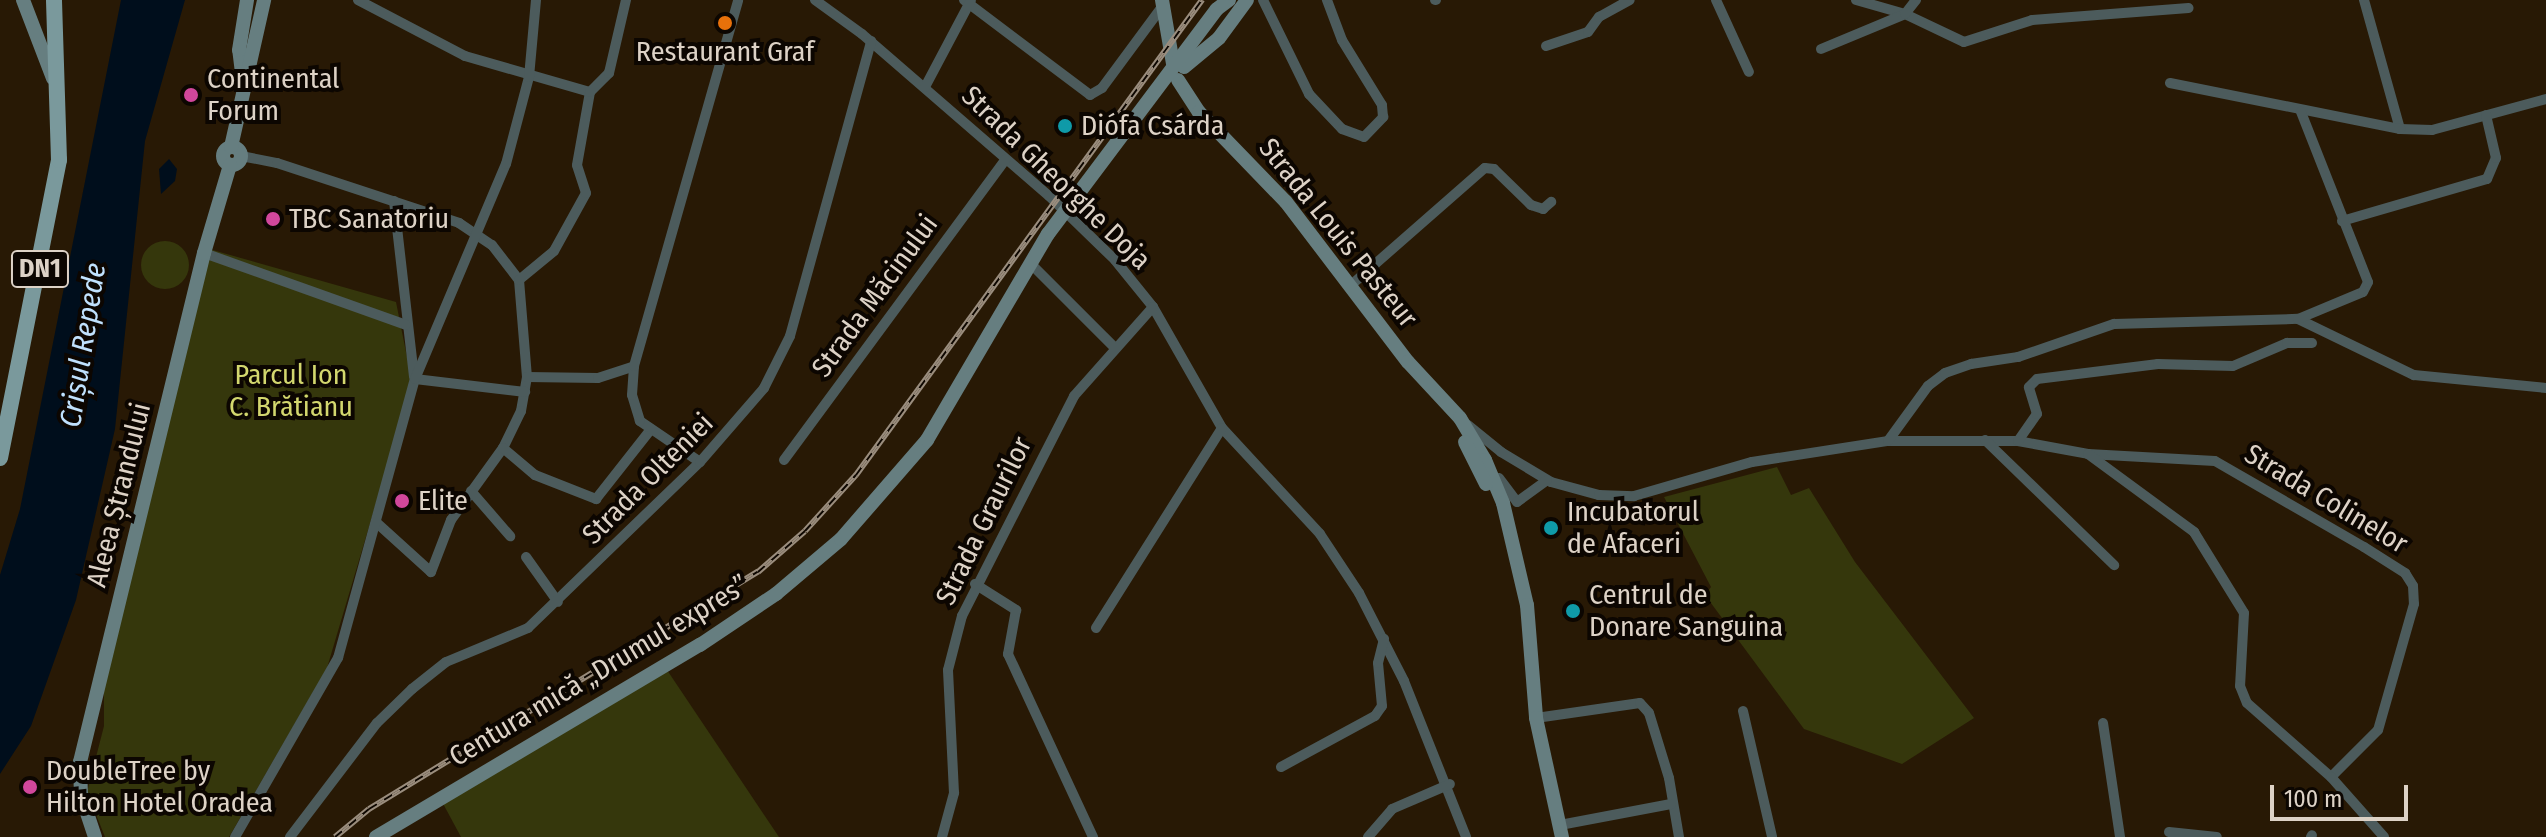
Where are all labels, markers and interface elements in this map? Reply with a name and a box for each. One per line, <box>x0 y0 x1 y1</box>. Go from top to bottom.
marker: Restaurant Graf <box>716 14 734 32</box>
place label: Restaurant Graf <box>636 35 814 69</box>
place label: Continental Forum <box>207 62 339 128</box>
street label: Strada Gheorghe Doja <box>954 79 1158 277</box>
marker: Continental Forum <box>182 86 200 104</box>
place label: Diófa Csárda <box>1081 109 1224 143</box>
marker: Diófa Csárda <box>1056 117 1074 135</box>
street label: Strada Louis Pasteur <box>1252 132 1424 334</box>
place label: TBC Sanatoriu <box>289 202 449 236</box>
street label: Strada Măcinului <box>805 208 945 384</box>
marker: TBC Sanatoriu <box>264 210 282 228</box>
road number: DN1 <box>10 247 70 291</box>
water label: Crișul Repede <box>52 260 114 430</box>
park label: Parcul Ion C. Brătianu <box>229 358 353 424</box>
street label: Aleea Ștrandului <box>80 399 158 591</box>
street label: Strada Olteniei <box>576 407 720 551</box>
street label: Strada Graurilor <box>929 431 1039 611</box>
street label: Strada Colinelor <box>2238 437 2414 561</box>
place label: Elite <box>418 484 468 518</box>
marker: Elite <box>393 492 411 510</box>
place label: Incubatorul de Afaceri <box>1567 495 1699 561</box>
marker: Incubatorul de Afaceri <box>1542 519 1560 537</box>
street label: Centura mică „Drumul expres” <box>443 568 755 774</box>
place label: Centrul de Donare Sanguina <box>1589 578 1783 644</box>
marker: Centrul de Donare Sanguina <box>1564 602 1582 620</box>
place label: DoubleTree by Hilton Hotel Oradea <box>46 754 273 820</box>
scale bar <box>2274 769 2412 819</box>
marker: DoubleTree by Hilton Hotel Oradea <box>21 778 39 796</box>
text: 100 m <box>2284 785 2342 813</box>

